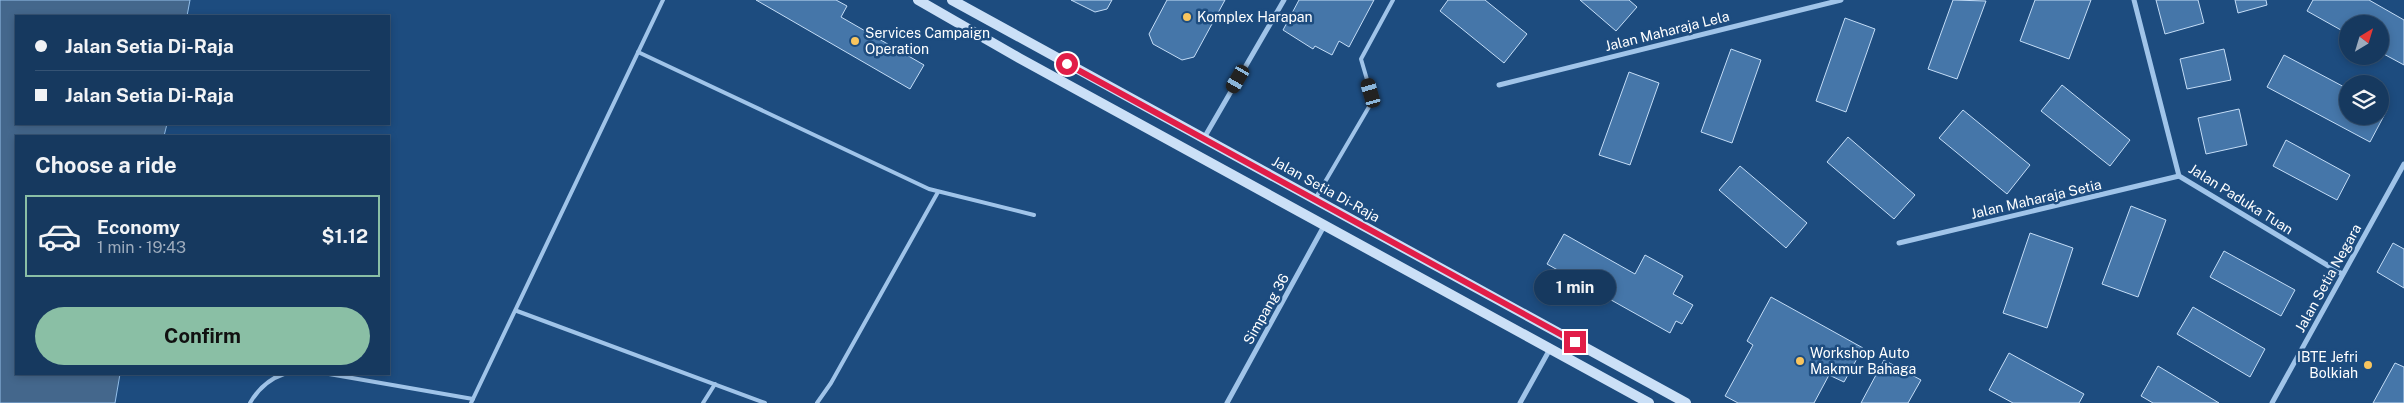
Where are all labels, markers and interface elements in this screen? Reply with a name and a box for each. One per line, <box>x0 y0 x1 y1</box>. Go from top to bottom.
street label: Jalan Maharaja Lela <box>1603 8 1731 54</box>
place label: Komplex Harapan <box>1197 9 1313 25</box>
marker: Komplex Harapan <box>1181 11 1193 23</box>
north arrow <box>2339 15 2389 65</box>
map controls <box>2339 15 2389 125</box>
place label: Services Campaign Operation <box>865 25 990 57</box>
text: Jalan Setia Di-Raja <box>65 35 234 57</box>
marker: Services Campaign Operation <box>849 35 861 47</box>
route start <box>1056 53 1078 75</box>
car <box>1224 62 1251 96</box>
button: layers <box>2339 75 2389 125</box>
car <box>1359 77 1382 109</box>
text: Jalan Setia Di-Raja <box>65 84 234 106</box>
text: Choose a ride <box>35 152 177 178</box>
street label: Jalan Setia Di-Raja <box>1269 153 1383 225</box>
street label: Jalan Paduka Tuan <box>2186 160 2296 238</box>
street label: Jalan Maharaja Setia <box>1969 176 2103 222</box>
icon: car <box>37 214 82 259</box>
text: Economy <box>97 216 180 238</box>
street label: Jalan Setia Negara <box>2292 221 2364 335</box>
text: $1.12 <box>322 225 368 247</box>
text: 1 min · 19:43 <box>97 238 186 257</box>
street label: Simpang 36 <box>1240 270 1292 347</box>
callout: 1 min <box>1534 270 1616 304</box>
text: 1 min <box>1556 278 1594 297</box>
button: Confirm <box>35 307 370 365</box>
route end <box>1564 331 1586 353</box>
place label: Workshop Auto Makmur Bahaga <box>1810 345 1916 377</box>
place label: IBTE Jefri Bolkiah <box>2297 349 2358 381</box>
marker: Workshop Auto Makmur Bahaga <box>1794 355 1806 367</box>
marker: IBTE Jefri Bolkiah <box>2362 359 2374 371</box>

